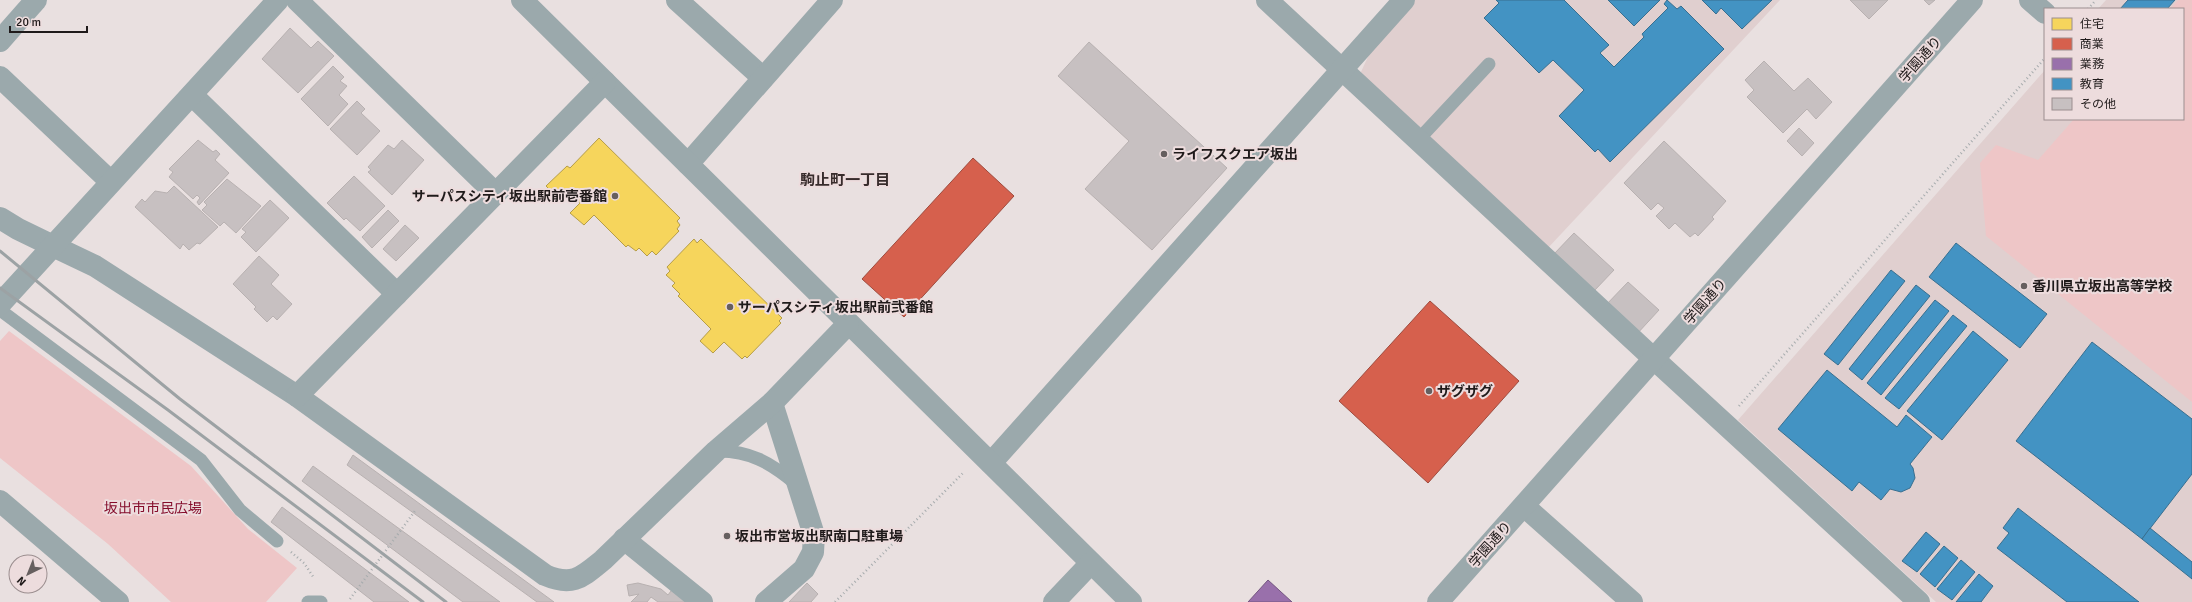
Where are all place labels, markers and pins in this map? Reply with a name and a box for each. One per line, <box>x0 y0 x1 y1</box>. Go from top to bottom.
place label: ライフスクエア坂出 <box>1172 146 1298 163</box>
marker: ライフスクエア坂出 <box>1159 149 1169 159</box>
place label: サーパスシティ坂出駅前壱番館 <box>412 188 607 205</box>
marker: サーパスシティ坂出駅前壱番館 <box>610 191 620 201</box>
place label: 香川県立坂出高等学校 <box>2032 278 2172 295</box>
marker: 香川県立坂出高等学校 <box>2019 281 2029 291</box>
place label: サーパスシティ坂出駅前弐番館 <box>738 299 933 316</box>
marker: サーパスシティ坂出駅前弐番館 <box>725 302 735 312</box>
place label: ザグザグ <box>1437 383 1493 400</box>
marker: ザグザグ <box>1424 386 1434 396</box>
place label: 坂出市営坂出駅南口駐車場 <box>735 528 903 545</box>
marker: 坂出市営坂出駅南口駐車場 <box>722 531 732 541</box>

